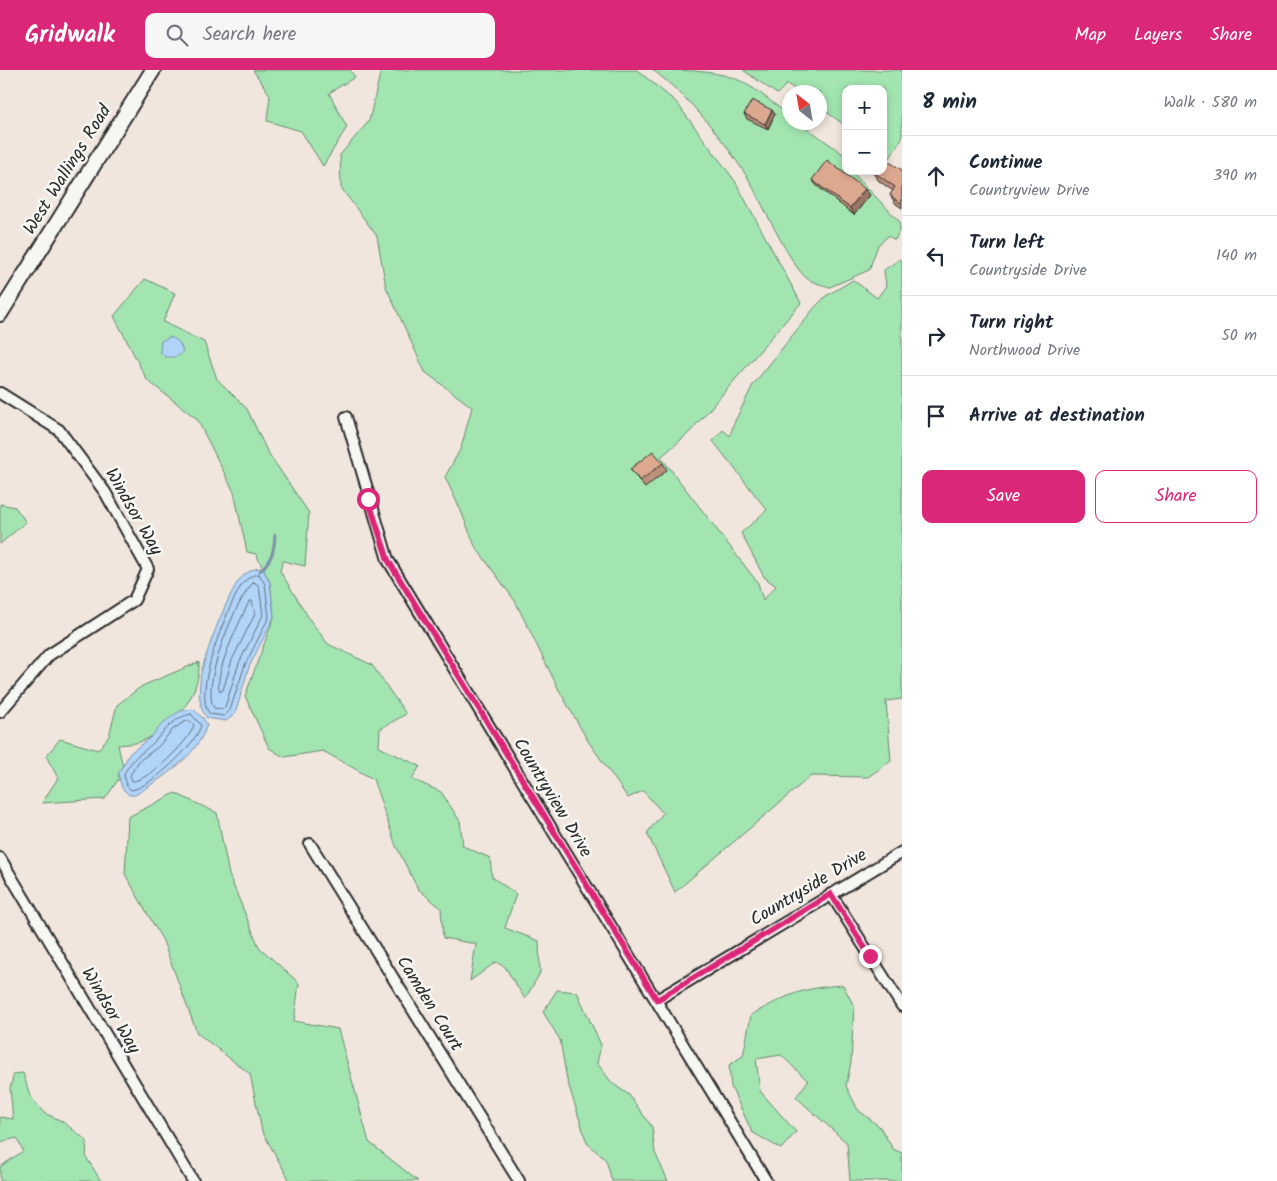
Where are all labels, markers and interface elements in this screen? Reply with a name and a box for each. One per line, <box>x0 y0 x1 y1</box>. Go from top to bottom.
search box <box>145 13 495 58</box>
text: Gridwalk <box>25 16 115 55</box>
text: Search here <box>203 20 296 50</box>
icon: search <box>163 21 191 49</box>
text: Map <box>1075 21 1106 50</box>
text: Layers <box>1134 21 1182 50</box>
text: Share <box>1210 21 1252 50</box>
north arrow <box>782 85 827 130</box>
map controls <box>842 85 887 175</box>
button: + <box>842 85 887 130</box>
text: 8 min <box>922 86 977 119</box>
text: Walk · 580 m <box>1164 90 1257 115</box>
street label: West Wallings Road <box>16 98 120 241</box>
button: − <box>842 130 887 175</box>
text: Continue <box>969 148 1042 178</box>
icon: ahead <box>922 162 950 190</box>
text: 390 m <box>1213 163 1257 188</box>
text: Countryview Drive <box>969 178 1089 203</box>
text: Turn left <box>969 228 1044 258</box>
icon: left <box>922 242 950 270</box>
text: 140 m <box>1216 243 1257 268</box>
text: Countryside Drive <box>969 258 1087 283</box>
text: Turn right <box>969 308 1054 338</box>
icon: right <box>922 322 950 350</box>
text: 50 m <box>1221 323 1257 348</box>
text: Northwood Drive <box>969 338 1080 363</box>
text: Arrive at destination <box>969 401 1145 431</box>
icon: arrive <box>922 402 950 430</box>
street label: Windsor Way <box>96 463 170 562</box>
button: Save <box>922 470 1085 523</box>
button: Share <box>1095 470 1257 523</box>
route start <box>357 488 380 511</box>
street label: Countryview Drive <box>505 732 599 864</box>
street label: Countryside Drive <box>745 841 873 935</box>
route end <box>859 945 882 968</box>
street label: Camden Court <box>388 951 470 1058</box>
street label: Windsor Way <box>73 962 148 1060</box>

